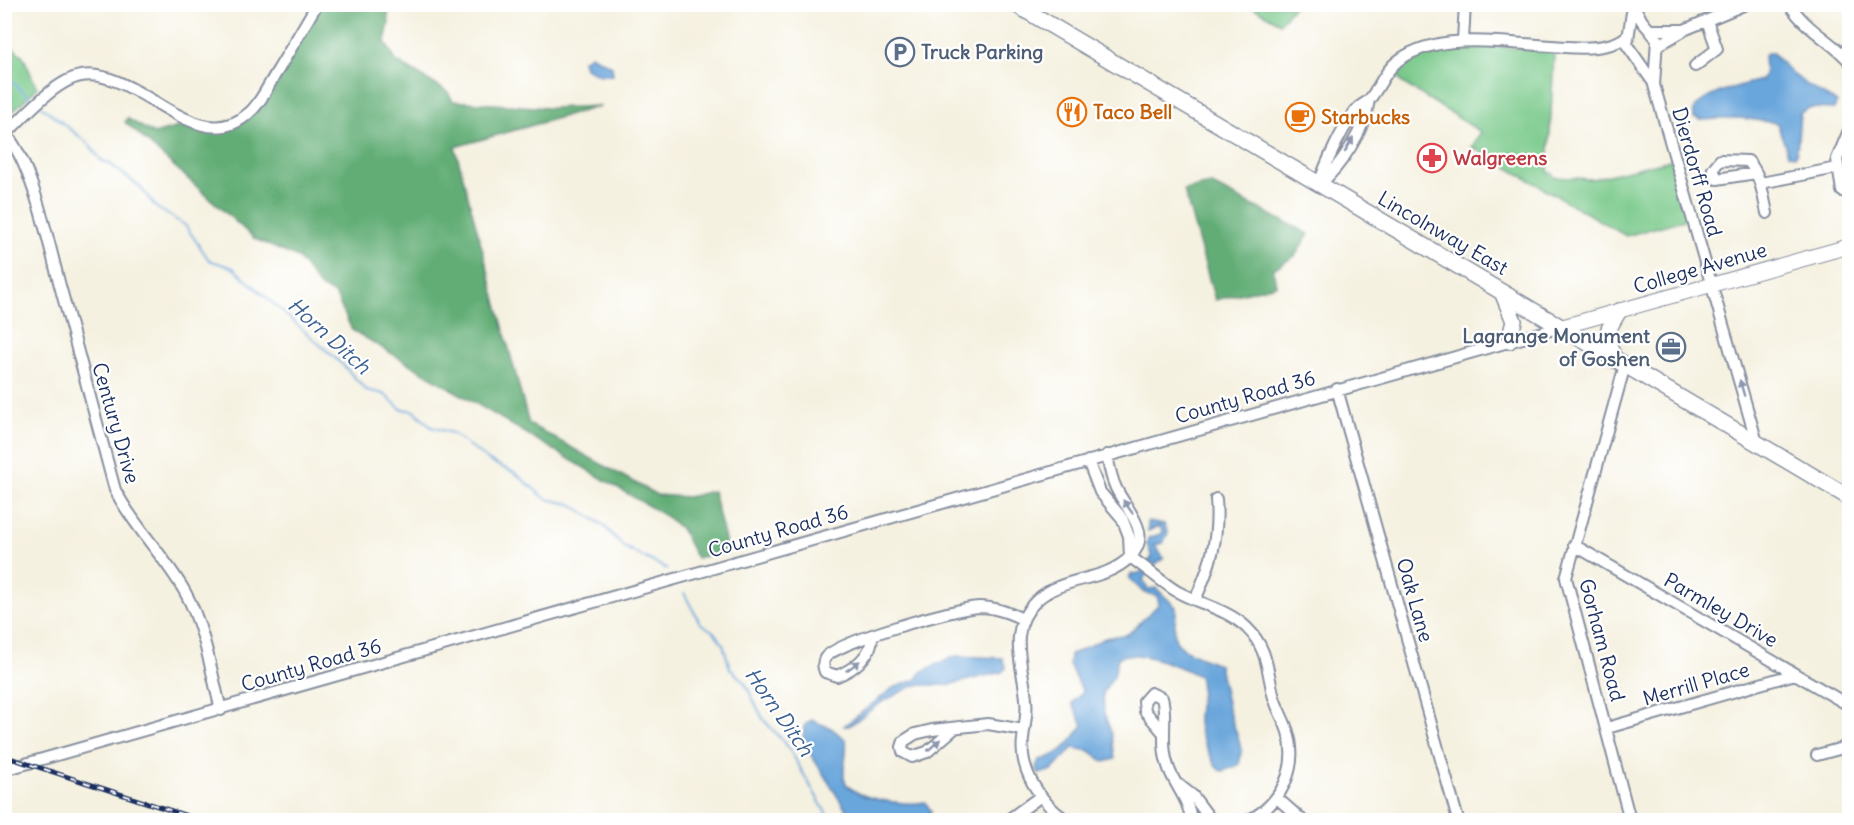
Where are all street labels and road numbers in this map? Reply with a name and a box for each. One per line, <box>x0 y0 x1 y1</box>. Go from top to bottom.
street label: Dierdorff Road <box>1667 104 1728 240</box>
street label: Lincolnway East <box>1374 185 1513 280</box>
street label: College Avenue <box>1630 237 1769 299</box>
street label: Century Drive <box>87 359 146 486</box>
street label: County Road 36 <box>1172 365 1318 428</box>
street label: County Road 36 <box>705 499 851 562</box>
street label: Oak Lane <box>1392 555 1439 645</box>
street label: Parmley Drive <box>1660 567 1783 652</box>
street label: Gorham Road <box>1574 576 1631 704</box>
street label: County Road 36 <box>238 633 384 696</box>
street label: Merrill Place <box>1640 656 1752 711</box>

